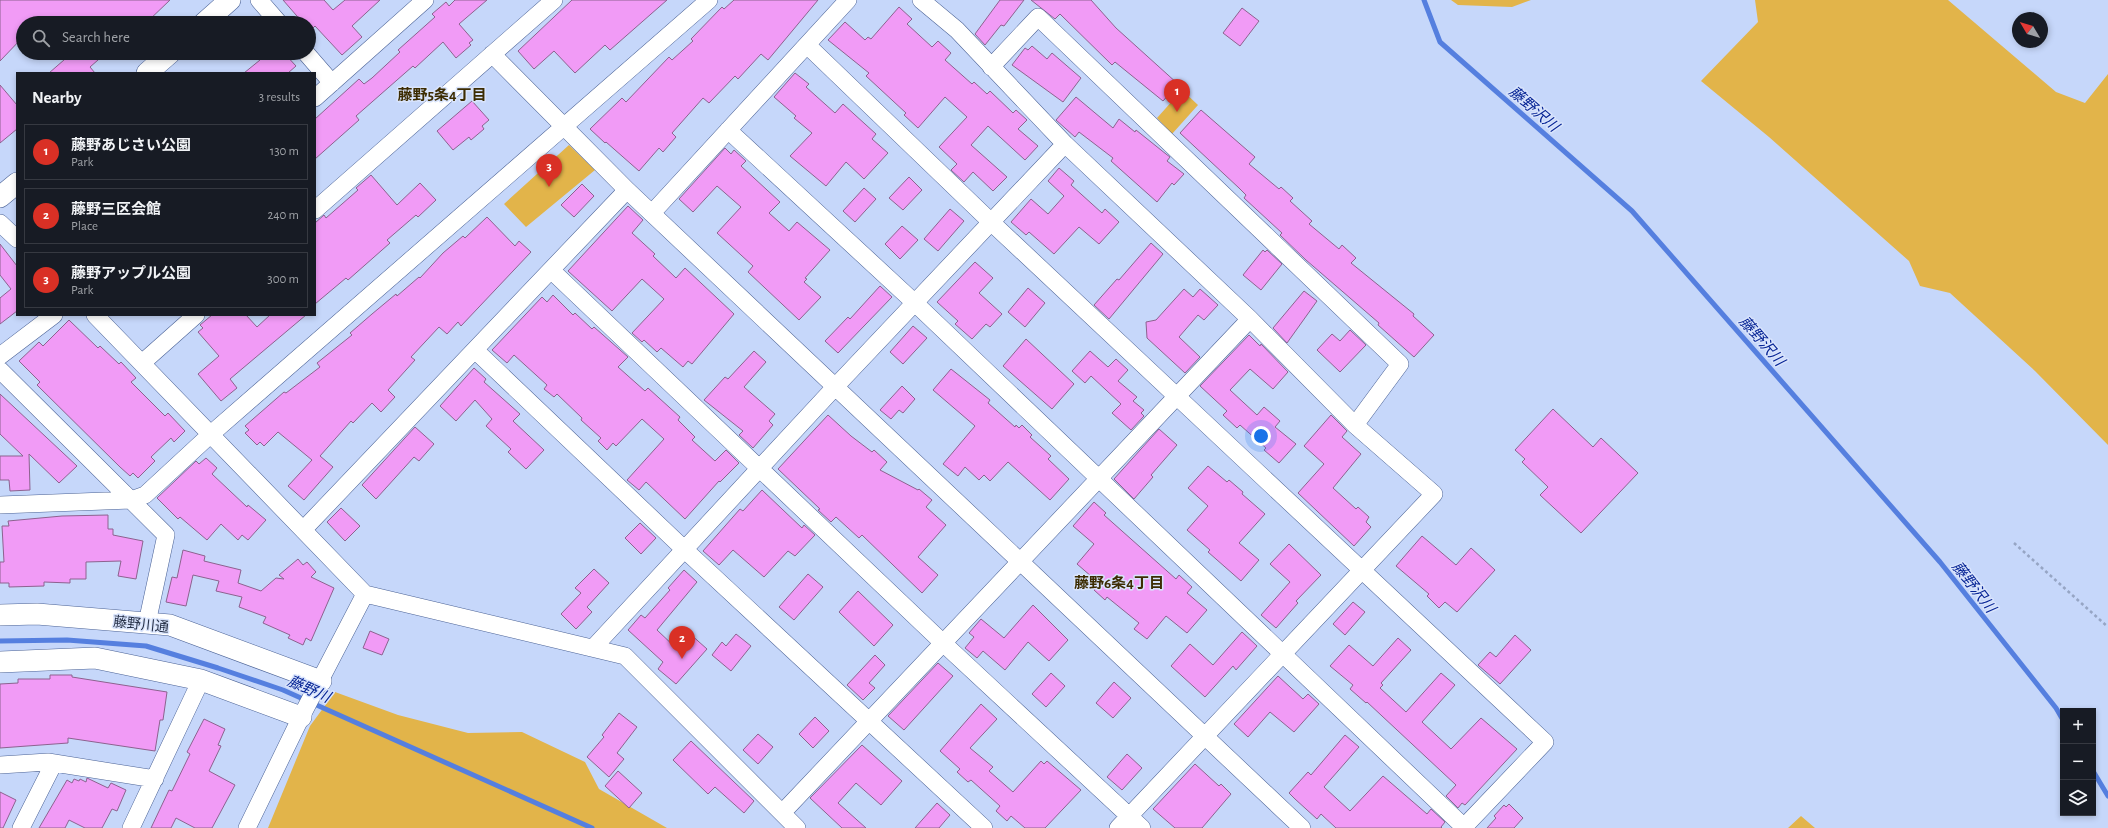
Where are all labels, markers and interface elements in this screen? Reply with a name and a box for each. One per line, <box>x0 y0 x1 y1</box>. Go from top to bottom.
north arrow <box>2012 12 2048 48</box>
search box <box>16 16 316 60</box>
icon: search <box>30 27 52 49</box>
text: Search here <box>62 30 130 45</box>
pin: 1 <box>1164 79 1190 112</box>
water label: 藤野沢川 <box>1506 83 1563 136</box>
district label: 藤野5条4丁目 <box>397 87 487 103</box>
text: Nearby <box>32 89 82 106</box>
text: 3 results <box>259 91 300 104</box>
text: 藤野あじさい公園 <box>71 138 191 153</box>
text: 1 <box>44 145 48 158</box>
text: 130 m <box>270 145 299 158</box>
pin: 3 <box>536 154 562 187</box>
text: Park <box>71 156 93 169</box>
text: 藤野三区会館 <box>71 202 161 217</box>
text: 2 <box>43 209 49 222</box>
text: 240 m <box>267 209 299 222</box>
text: Place <box>71 220 98 233</box>
text: 藤野アップル公園 <box>71 266 191 281</box>
text: 3 <box>43 273 49 286</box>
text: 300 m <box>267 273 299 286</box>
text: Park <box>71 284 93 297</box>
water label: 藤野沢川 <box>1736 313 1789 370</box>
your location <box>1251 426 1271 446</box>
water label: 藤野沢川 <box>1949 558 2000 617</box>
district label: 藤野6条4丁目 <box>1074 575 1164 591</box>
street label: 藤野川通 <box>112 614 170 635</box>
pin: 2 <box>669 626 695 659</box>
water label: 藤野川 <box>285 673 335 706</box>
map controls <box>2060 708 2096 816</box>
button: + <box>2060 708 2096 744</box>
button: − <box>2060 744 2096 780</box>
button: layers <box>2060 780 2096 816</box>

